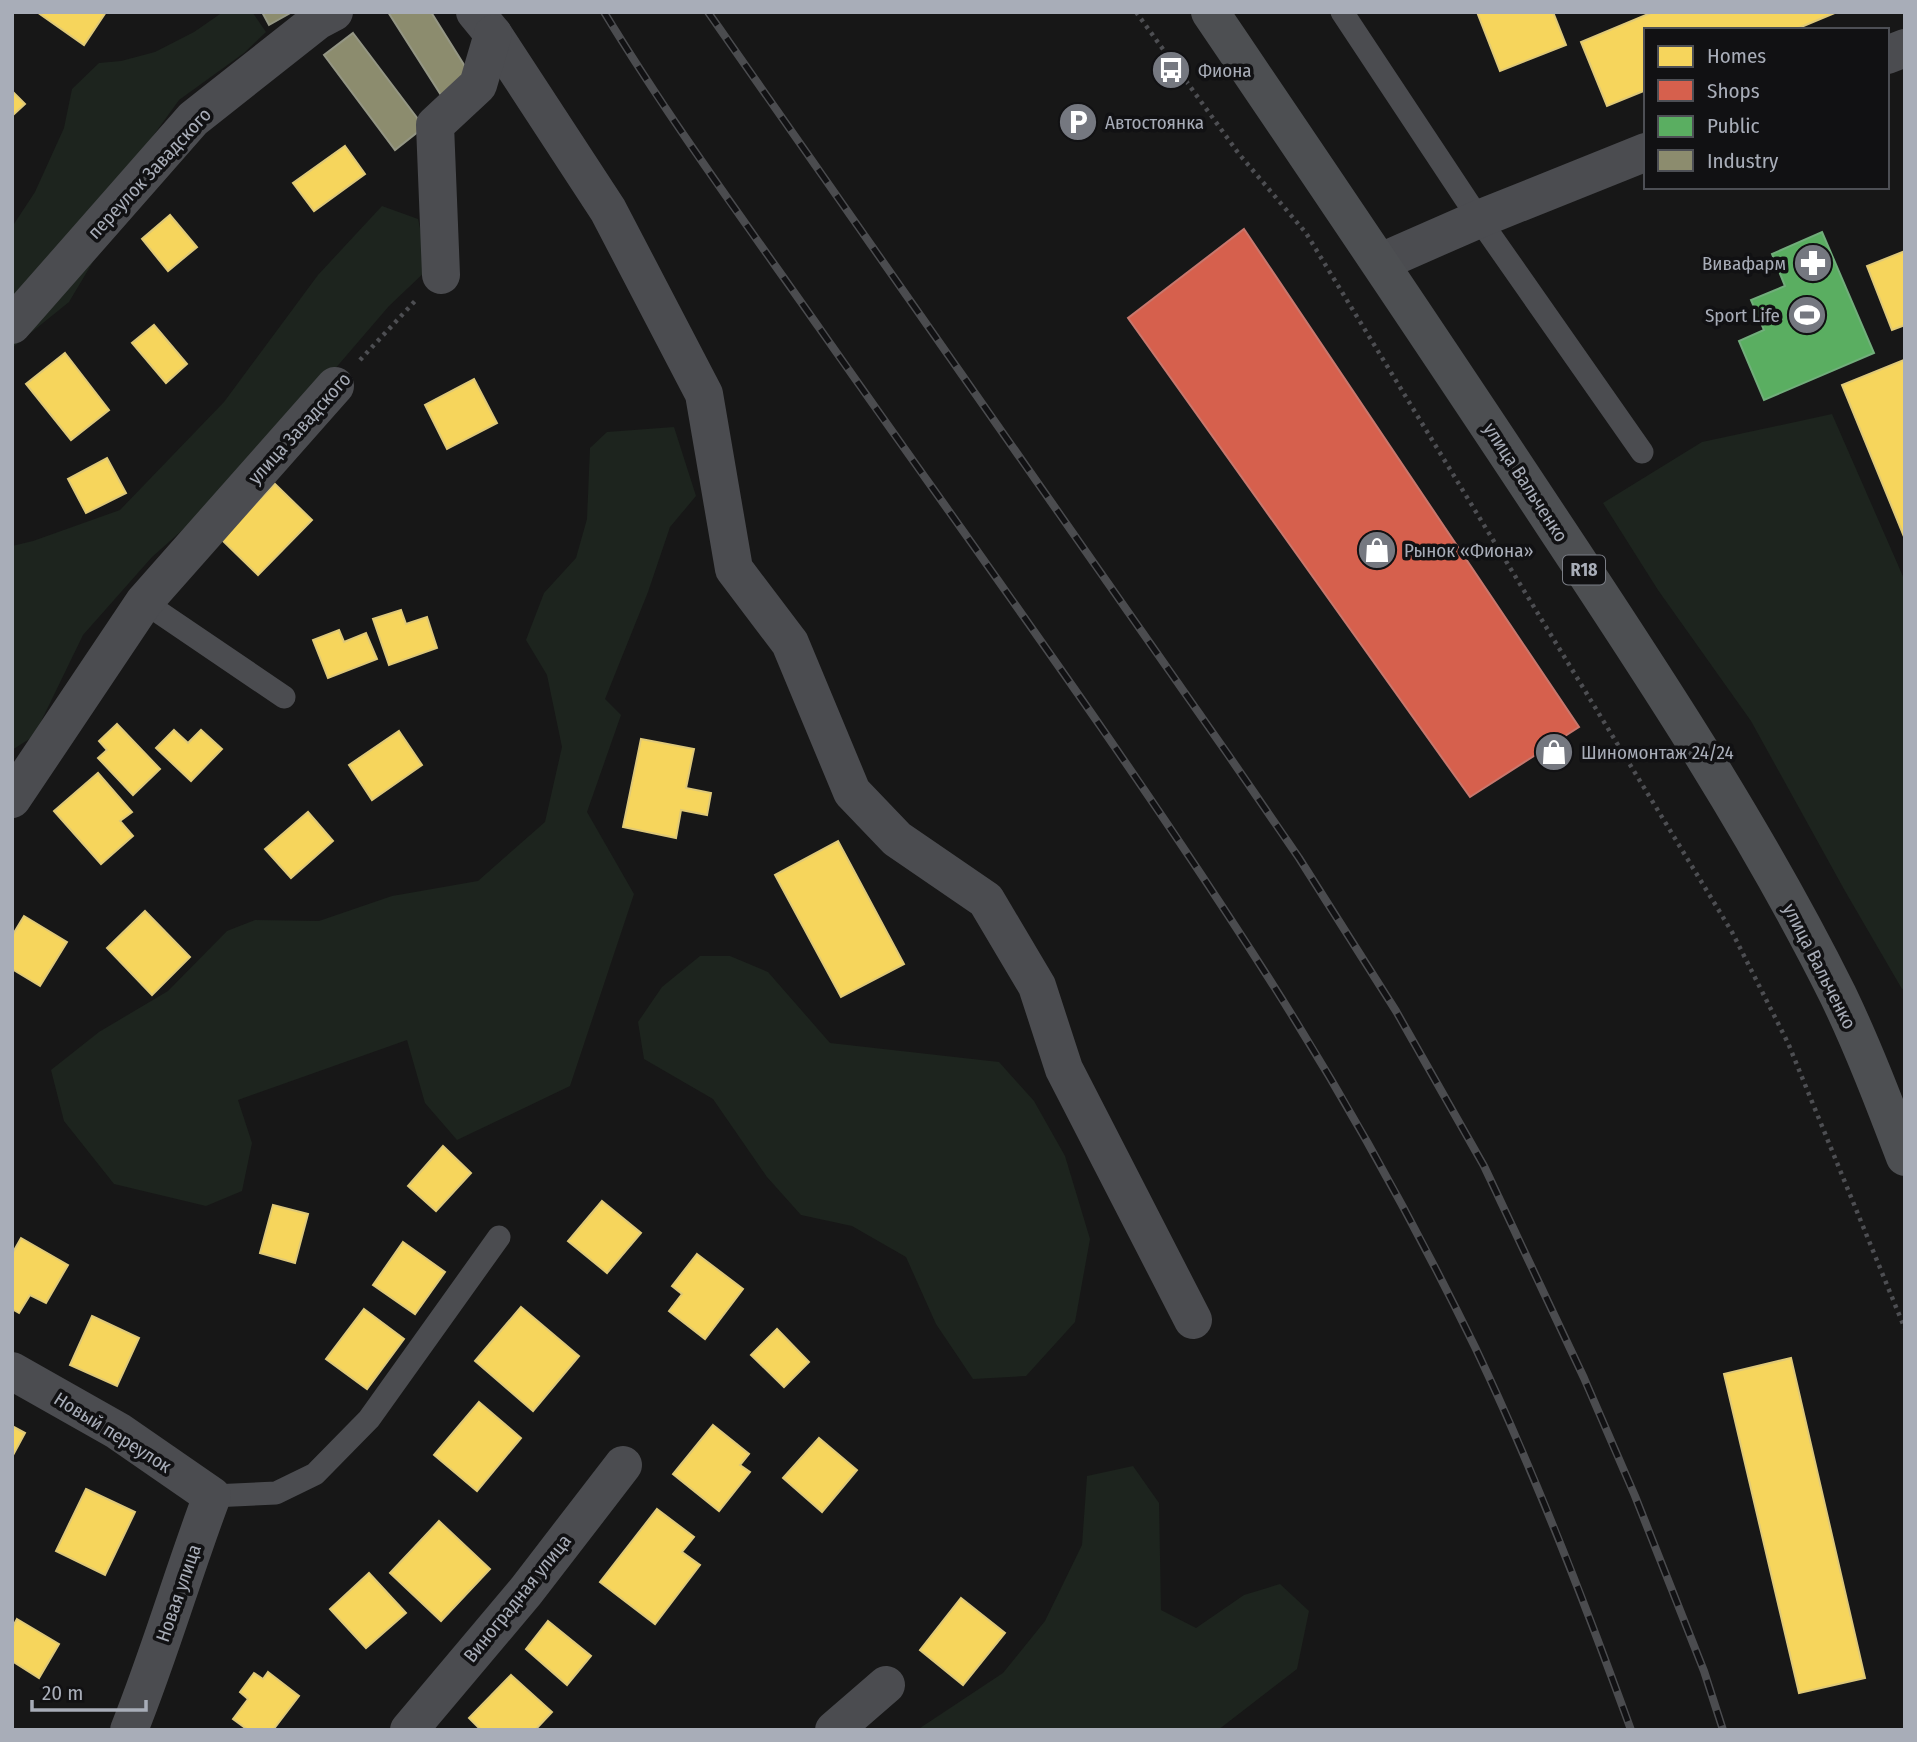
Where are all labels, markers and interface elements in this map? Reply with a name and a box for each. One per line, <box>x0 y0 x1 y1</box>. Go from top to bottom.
legend <box>1644 28 1889 189</box>
text: Homes <box>1707 43 1766 69</box>
bus stop icon: Фиона <box>1150 49 1192 91</box>
place label: Фиона <box>1198 59 1252 82</box>
text: Shops <box>1707 78 1760 104</box>
parking icon: Автостоянка <box>1057 101 1099 143</box>
street label: переулок Завадского <box>83 103 216 244</box>
place label: Автостоянка <box>1105 111 1204 134</box>
text: Public <box>1707 113 1759 139</box>
text: Industry <box>1707 148 1779 174</box>
pharmacy icon: Вивафарм <box>1792 242 1834 284</box>
place label: Вивафарм <box>1702 252 1786 275</box>
sports icon: Sport Life <box>1786 294 1828 336</box>
place label: Sport Life <box>1705 304 1780 327</box>
street label: улица Завадского <box>243 368 356 489</box>
street label: улица Вальченко <box>1478 418 1573 546</box>
shop icon: Рынок «Фиона» <box>1356 529 1398 571</box>
place label: Рынок «Фиона» <box>1404 539 1534 562</box>
road number: R18 <box>1563 556 1605 584</box>
shop icon: Шиномонтаж 24/24 <box>1533 731 1575 773</box>
place label: Шиномонтаж 24/24 <box>1581 741 1734 764</box>
street label: улица Вальченко <box>1778 900 1861 1033</box>
street label: Новый переулок <box>50 1387 176 1478</box>
street label: Виноградная улица <box>459 1530 576 1667</box>
street label: Новая улица <box>151 1541 206 1645</box>
scale bar <box>32 1668 145 1712</box>
text: 20 m <box>42 1680 83 1706</box>

